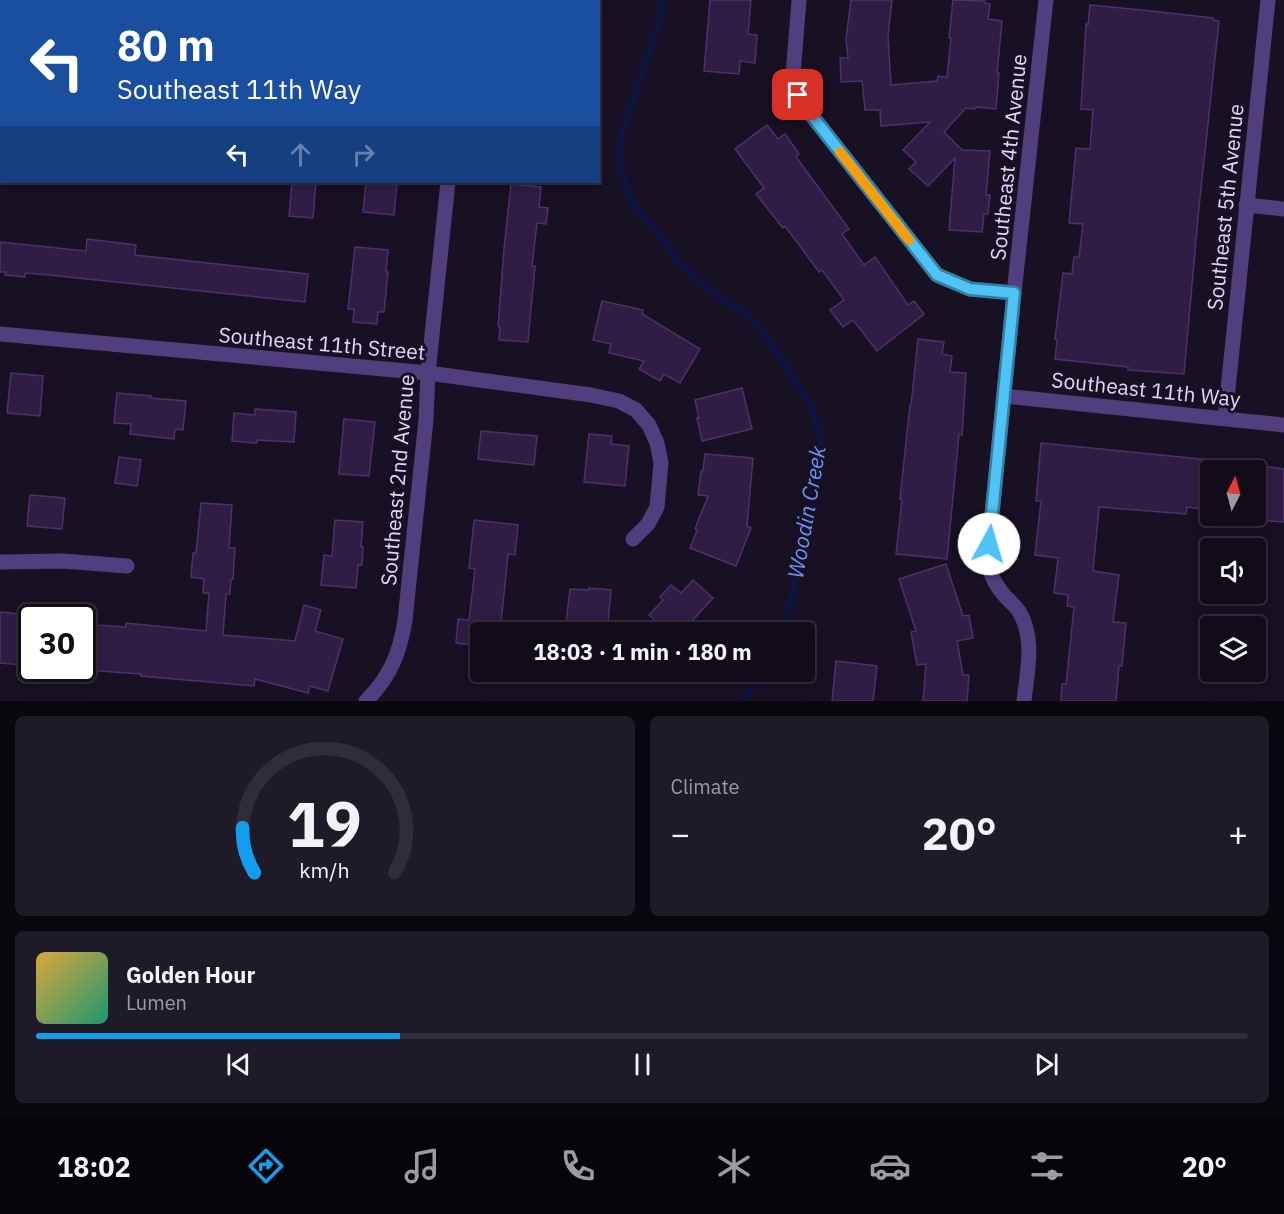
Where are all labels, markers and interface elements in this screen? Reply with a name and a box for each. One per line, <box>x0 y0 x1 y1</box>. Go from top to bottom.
text: 80 m <box>117 18 215 73</box>
icon: left <box>18 24 96 102</box>
street label: Southeast 4th Avenue <box>983 52 1033 262</box>
pin <box>772 69 823 120</box>
text: Southeast 11th Way <box>117 71 361 106</box>
icon: arrive <box>781 78 814 111</box>
street label: Southeast 5th Avenue <box>1200 102 1250 312</box>
icon: left <box>221 138 254 171</box>
icon: ahead <box>284 138 317 171</box>
icon: right <box>347 138 380 171</box>
street label: Southeast 11th Street <box>217 320 427 366</box>
street label: Southeast 11th Way <box>1050 365 1242 413</box>
street label: Southeast 2nd Avenue <box>374 373 420 587</box>
water label: Woodin Creek <box>780 443 832 581</box>
north arrow <box>1200 460 1266 526</box>
map controls <box>1200 460 1266 682</box>
position arrow <box>957 512 1021 576</box>
button: sound <box>1200 538 1266 604</box>
speed limit sign: 30 <box>18 604 96 682</box>
button: layers <box>1200 616 1266 682</box>
text: 18:03 · 1 min · 180 m <box>533 637 752 666</box>
text: Climate <box>671 773 739 800</box>
text: 19 <box>287 783 362 864</box>
text: 20° <box>922 804 997 862</box>
text: − <box>671 812 690 855</box>
text: + <box>1228 812 1248 855</box>
text: km/h <box>300 856 350 884</box>
text: Golden Hour <box>126 960 255 989</box>
text: Lumen <box>126 989 187 1016</box>
icon: previous <box>222 1048 255 1081</box>
icon: pause <box>626 1048 659 1081</box>
icon: next <box>1030 1048 1063 1081</box>
icon: directions <box>245 1145 287 1187</box>
icon: music <box>401 1145 443 1187</box>
icon: phone <box>557 1145 599 1187</box>
icon: climate <box>713 1145 755 1187</box>
icon: car <box>869 1145 911 1187</box>
icon: filters <box>1026 1145 1068 1187</box>
text: 18:02 <box>57 1149 131 1184</box>
text: 20° <box>1182 1149 1227 1184</box>

